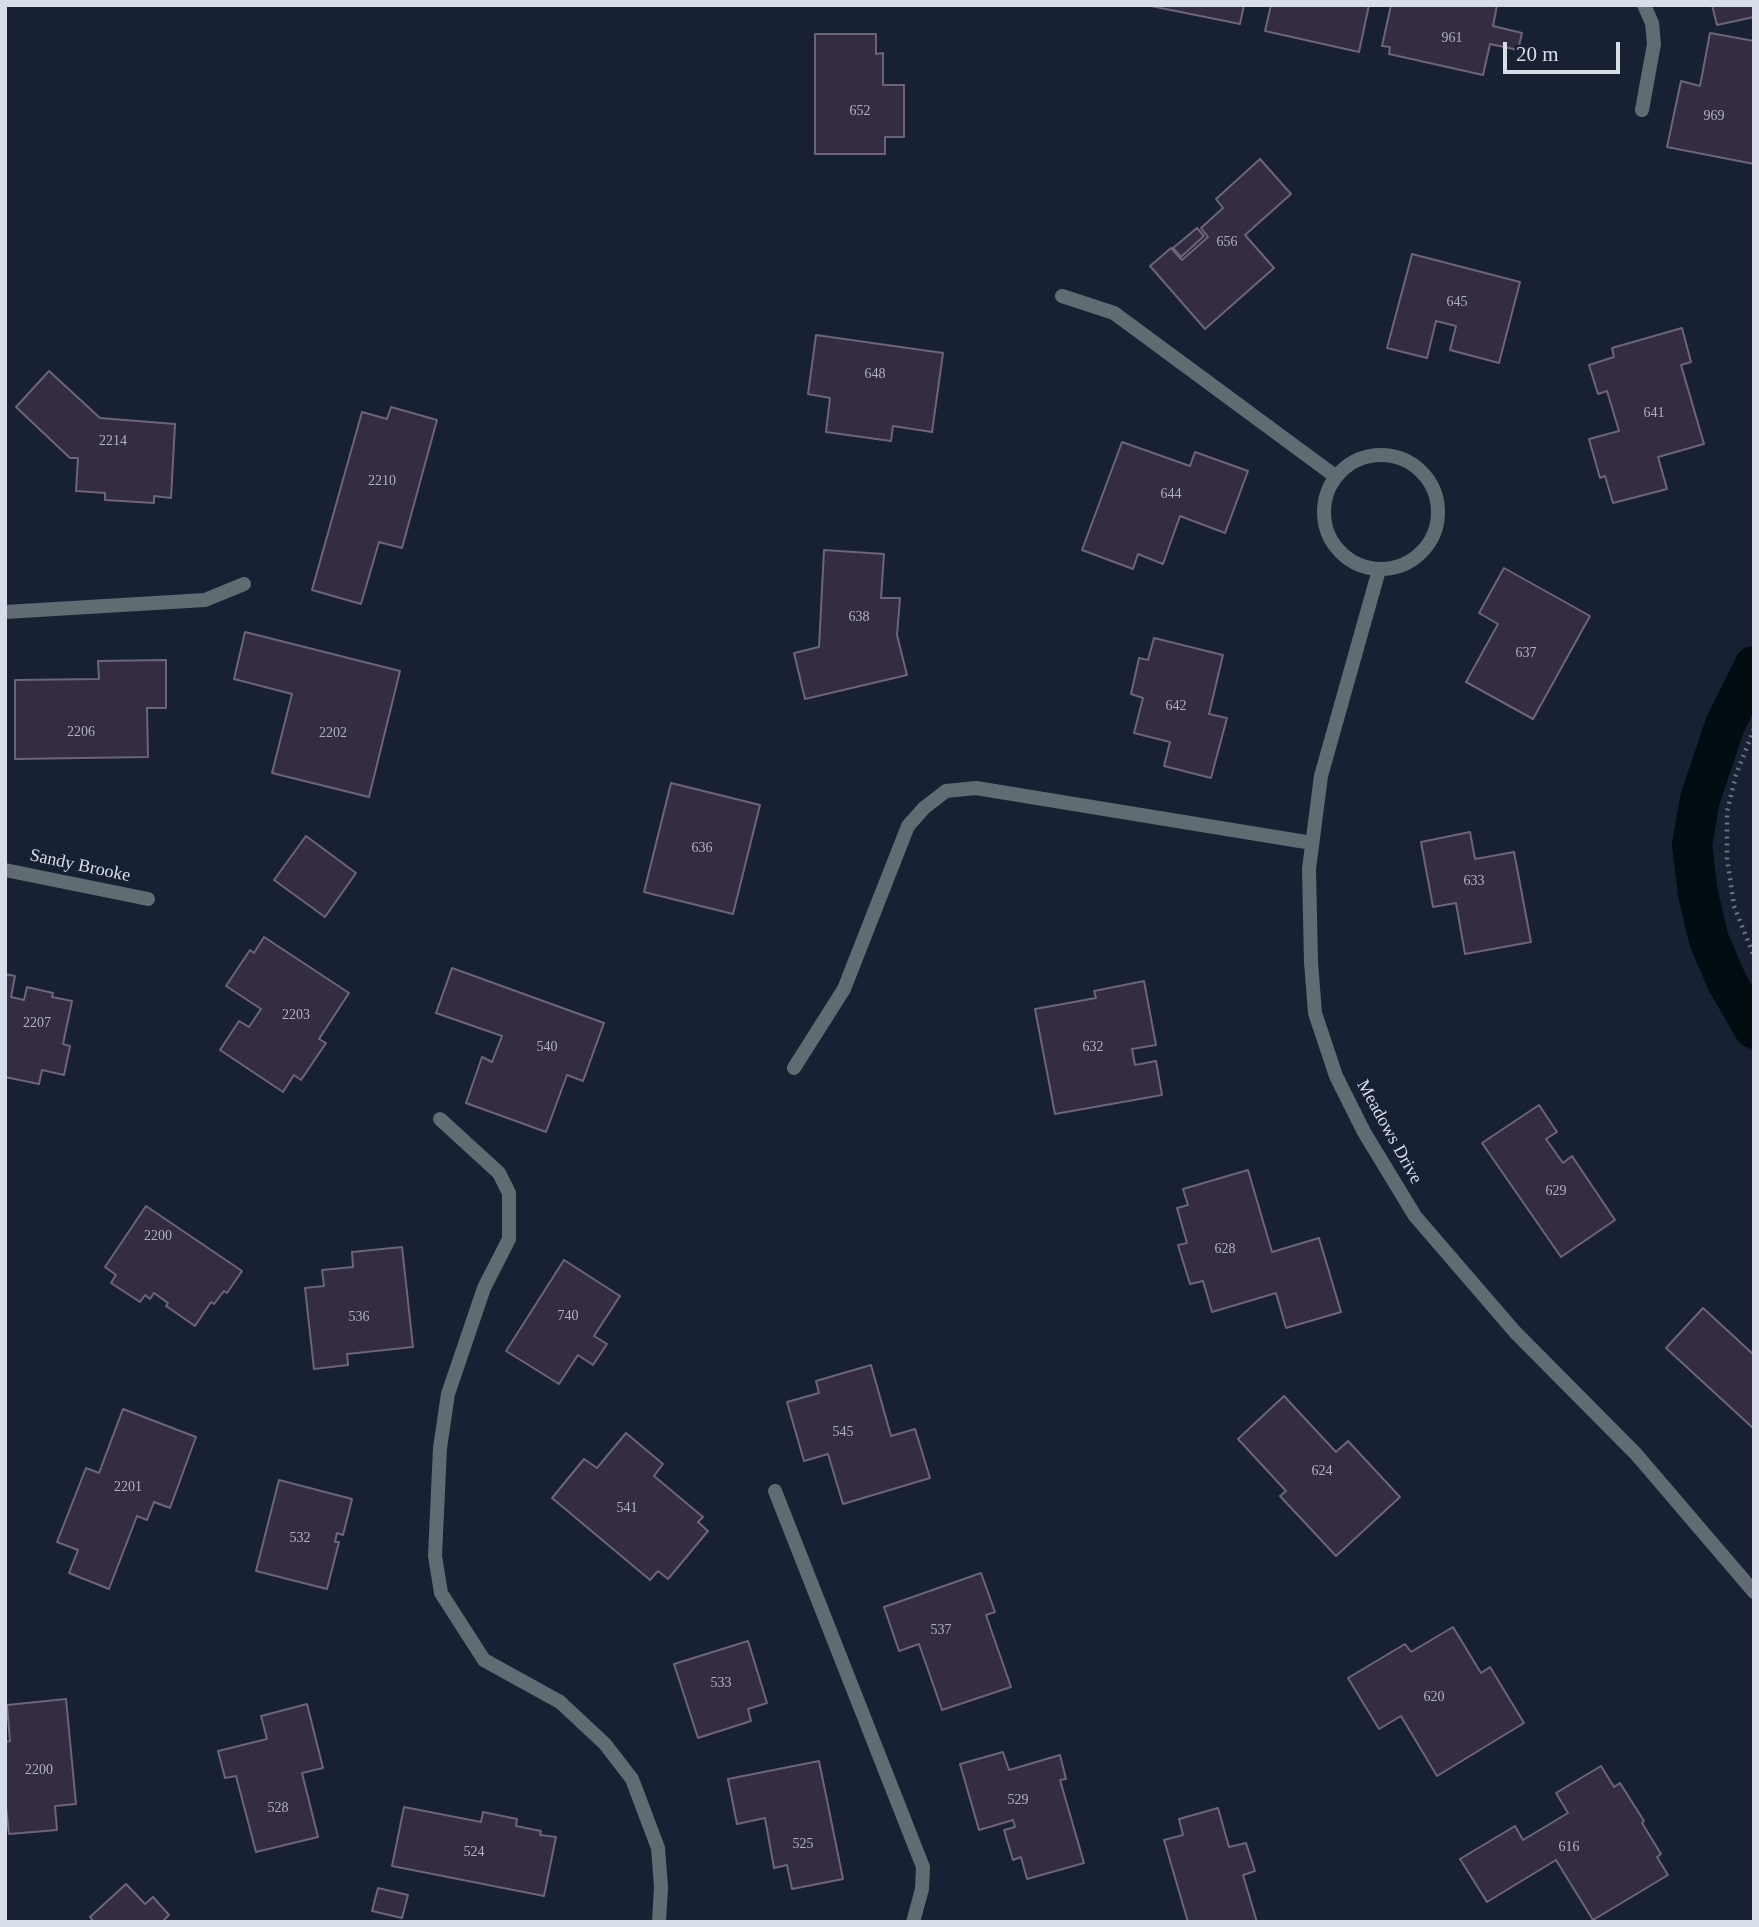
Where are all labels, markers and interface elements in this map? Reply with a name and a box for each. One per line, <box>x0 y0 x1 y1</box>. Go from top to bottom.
scale bar <box>1507 28 1624 72</box>
house number: 961 <box>1442 30 1462 46</box>
text: 20 m <box>1516 42 1559 66</box>
house number: 652 <box>850 103 870 119</box>
house number: 969 <box>1704 108 1724 124</box>
house number: 656 <box>1216 234 1238 250</box>
house number: 645 <box>1446 294 1468 310</box>
house number: 648 <box>864 366 886 382</box>
house number: 641 <box>1644 405 1664 421</box>
house number: 2214 <box>99 433 127 449</box>
house number: 2210 <box>368 473 396 489</box>
house number: 644 <box>1160 486 1182 502</box>
house number: 638 <box>848 609 870 625</box>
house number: 637 <box>1516 645 1536 661</box>
house number: 642 <box>1166 698 1186 714</box>
house number: 2206 <box>67 724 95 740</box>
house number: 2202 <box>319 725 347 741</box>
house number: 636 <box>692 840 712 856</box>
street label: Sandy Brooke <box>28 845 132 887</box>
house number: 633 <box>1464 873 1484 889</box>
house number: 2203 <box>282 1007 310 1023</box>
house number: 2207 <box>23 1015 51 1031</box>
house number: 540 <box>536 1039 558 1055</box>
house number: 632 <box>1082 1039 1104 1055</box>
street label: Meadows Drive <box>1352 1076 1426 1188</box>
house number: 629 <box>1546 1183 1566 1199</box>
house number: 2200 <box>144 1228 172 1244</box>
house number: 628 <box>1214 1241 1236 1257</box>
house number: 740 <box>558 1308 578 1324</box>
house number: 536 <box>348 1309 370 1325</box>
house number: 545 <box>832 1424 854 1440</box>
house number: 624 <box>1312 1463 1332 1479</box>
house number: 2201 <box>114 1479 142 1495</box>
house number: 541 <box>616 1500 638 1516</box>
house number: 532 <box>290 1530 310 1546</box>
house number: 537 <box>930 1622 951 1638</box>
house number: 533 <box>710 1675 732 1691</box>
house number: 620 <box>1424 1689 1444 1705</box>
house number: 2200 <box>25 1762 53 1778</box>
house number: 529 <box>1007 1792 1028 1808</box>
house number: 528 <box>268 1800 288 1816</box>
house number: 525 <box>792 1836 814 1852</box>
house number: 616 <box>1558 1839 1580 1855</box>
house number: 524 <box>463 1844 484 1860</box>

